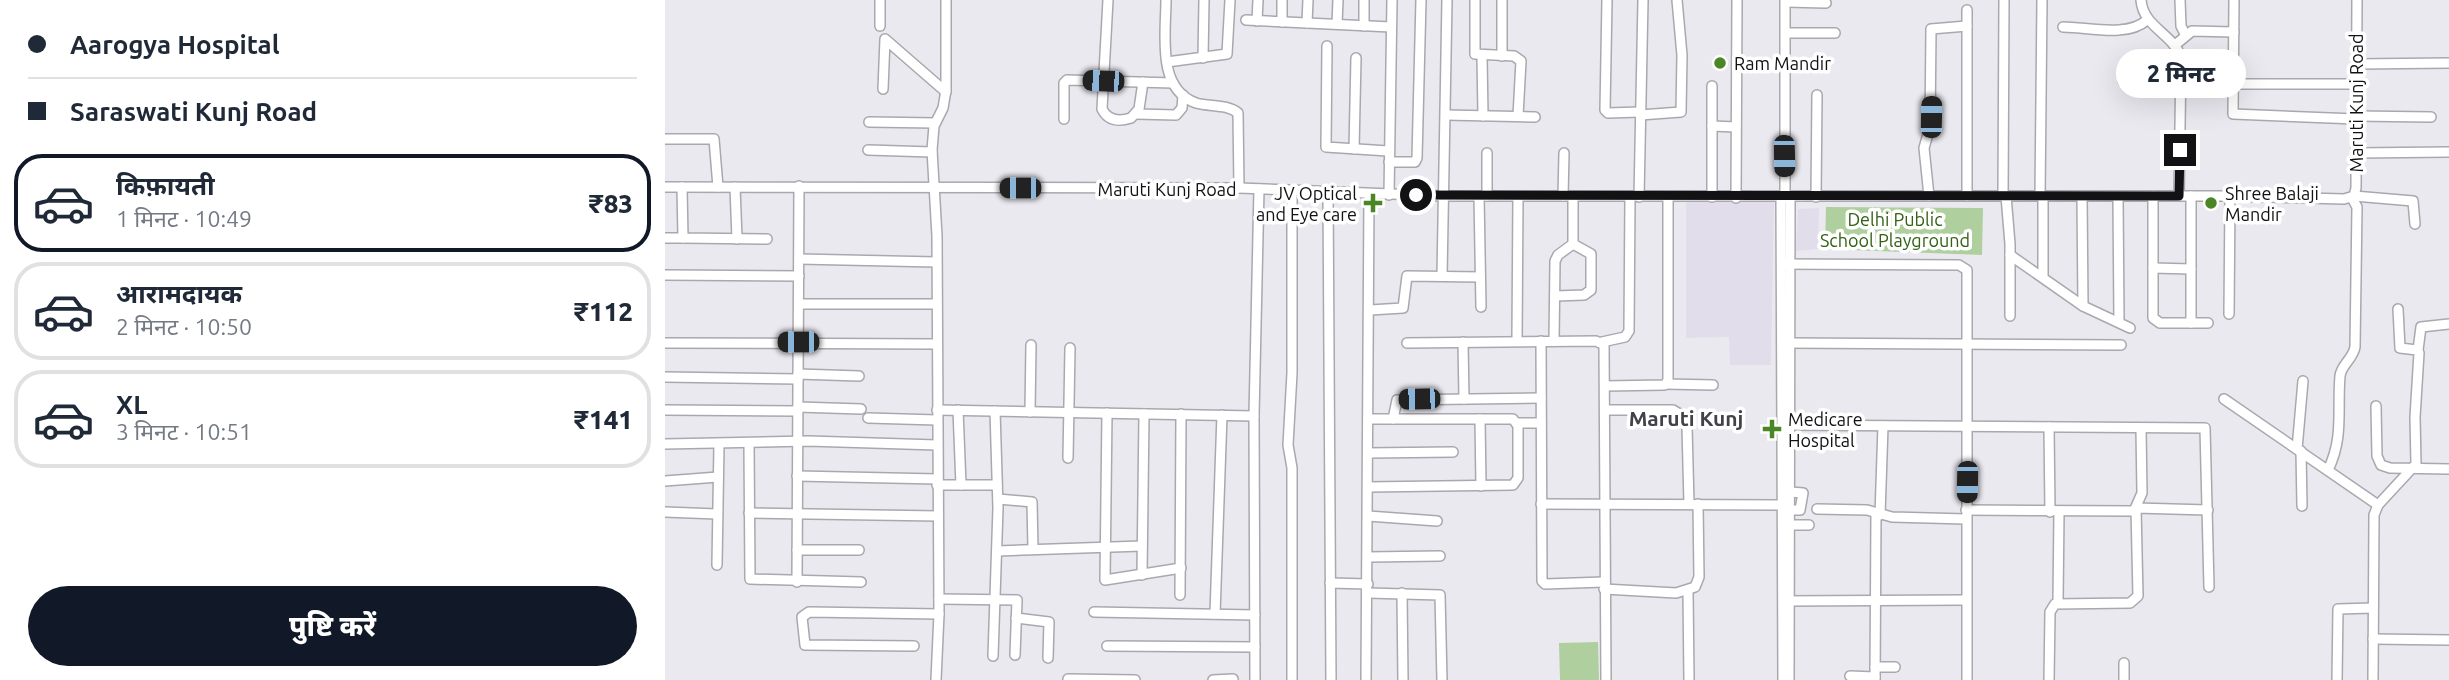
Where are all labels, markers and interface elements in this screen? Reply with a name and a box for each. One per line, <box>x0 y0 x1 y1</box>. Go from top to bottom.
text: Aarogya Hospital <box>70 30 280 59</box>
street label: Maruti Kunj Road <box>2346 34 2366 173</box>
callout: 2 मिनट <box>2115 48 2245 97</box>
place label: Ram Mandir <box>1734 53 1831 73</box>
marker: Ram Mandir <box>1712 55 1728 71</box>
text: 2 मिनट <box>2147 61 2215 86</box>
car <box>1082 70 1125 92</box>
car <box>1921 96 1942 138</box>
text: Saraswati Kunj Road <box>70 97 317 126</box>
route end <box>2164 134 2196 166</box>
car <box>1774 135 1795 177</box>
text: किफ़ायती <box>116 171 215 200</box>
icon: car <box>32 172 95 235</box>
car <box>1000 178 1042 199</box>
street label: Maruti Kunj Road <box>1098 179 1237 199</box>
route start <box>1400 179 1432 211</box>
place label: JV Optical and Eye care <box>1256 183 1357 224</box>
place label: Shree Balaji Mandir <box>2225 183 2319 224</box>
text: ₹83 <box>589 189 633 218</box>
marker: JV Optical and Eye care <box>1363 193 1383 213</box>
marker: Shree Balaji Mandir <box>2203 195 2219 211</box>
text: 1 मिनट · 10:49 <box>116 206 252 231</box>
park label: Delhi Public School Playground <box>1820 209 1970 250</box>
text: आरामदायक <box>116 279 242 308</box>
icon: car <box>32 280 95 343</box>
text: ₹112 <box>574 297 633 326</box>
text: 2 मिनट · 10:50 <box>116 314 252 339</box>
car <box>778 332 820 353</box>
icon: car <box>32 388 95 451</box>
car <box>1398 388 1441 410</box>
text: XL <box>116 390 147 419</box>
text: ₹141 <box>574 405 633 434</box>
district label: Maruti Kunj <box>1629 406 1743 430</box>
place label: Medicare Hospital <box>1788 409 1863 450</box>
text: 3 मिनट · 10:51 <box>116 419 252 444</box>
marker: Medicare Hospital <box>1762 419 1782 439</box>
car <box>1957 461 1978 503</box>
button: पुष्टि करें <box>28 586 637 666</box>

